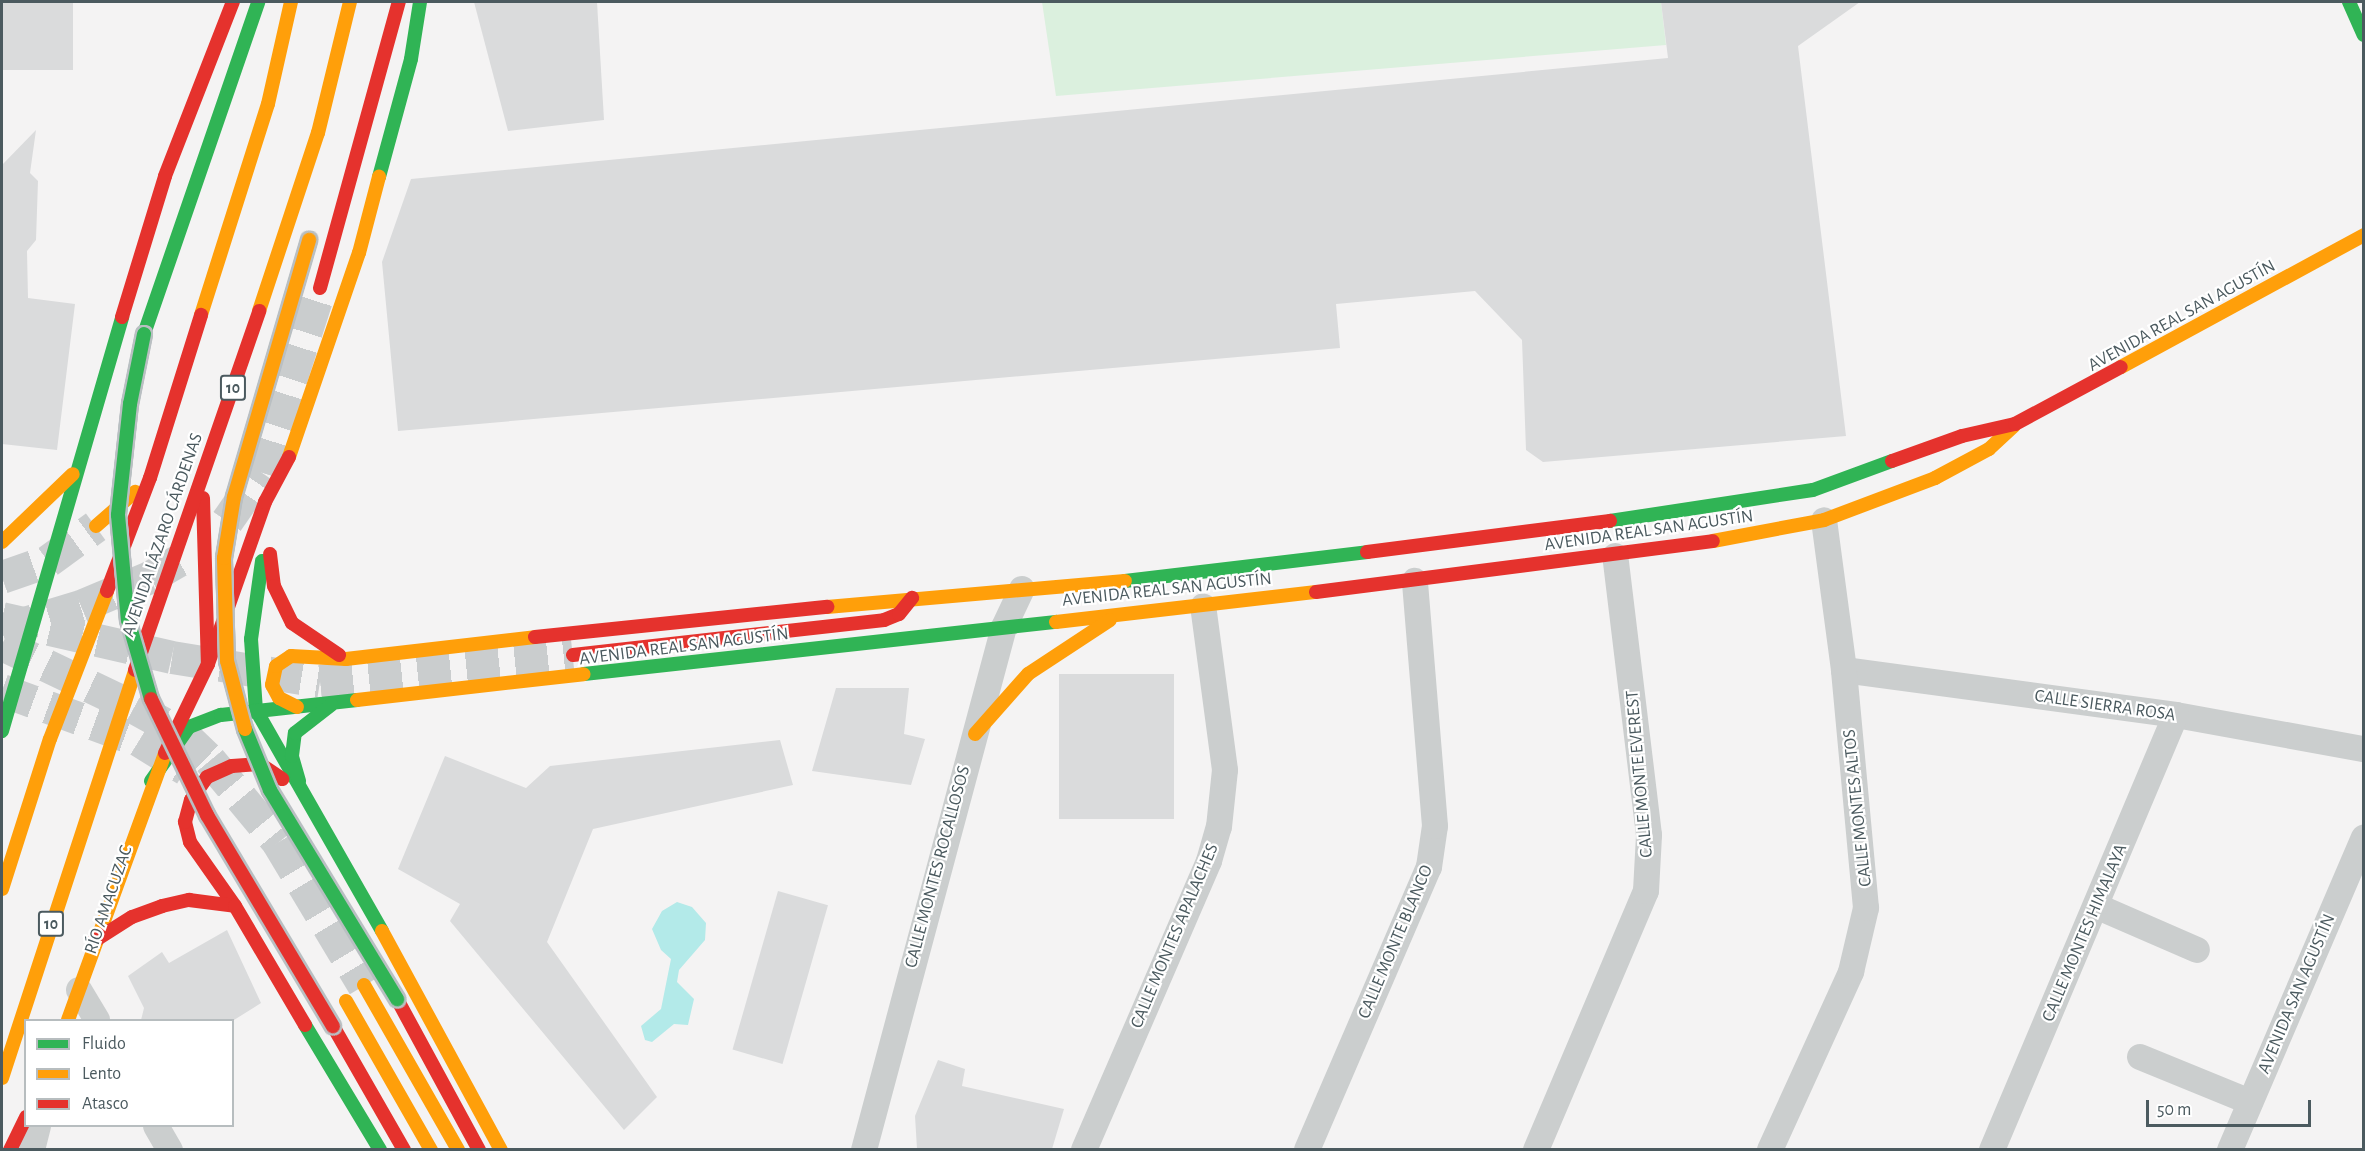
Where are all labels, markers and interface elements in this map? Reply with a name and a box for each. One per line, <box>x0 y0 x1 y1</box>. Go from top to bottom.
street label: AVENIDA REAL SAN AGUSTÍN <box>2085 255 2279 377</box>
road number: 10 <box>220 375 246 401</box>
street label: AVENIDA LÁZARO CÁRDENAS <box>118 430 208 640</box>
street label: AVENIDA REAL SAN AGUSTÍN <box>1543 506 1755 556</box>
street label: AVENIDA REAL SAN AGUSTÍN <box>1061 568 1273 612</box>
street label: AVENIDA REAL SAN AGUSTÍN <box>578 623 790 671</box>
street label: CALLE SIERRA ROSA <box>2033 685 2177 727</box>
street label: CALLE MONTE EVEREST <box>1622 690 1658 858</box>
street label: CALLE MONTES ALTOS <box>1839 728 1877 888</box>
street label: CALLE MONTES ROCALLOSOS <box>901 764 975 970</box>
street label: CALLE MONTES APALACHES <box>1126 840 1224 1032</box>
street label: CALLE MONTES HIMALAYA <box>2038 841 2132 1025</box>
street label: RÍO AMACUZAC <box>80 843 138 957</box>
street label: CALLE MONTE BLANCO <box>1354 862 1438 1022</box>
road number: 10 <box>38 911 64 937</box>
street label: AVENIDA SAN AGUSTÍN <box>2254 911 2340 1077</box>
legend <box>24 1019 234 1127</box>
text: Fluido <box>82 1035 126 1053</box>
text: Lento <box>82 1065 121 1083</box>
scale bar <box>2149 1088 2314 1126</box>
text: Atasco <box>82 1095 129 1113</box>
text: 50 m <box>2157 1101 2191 1119</box>

